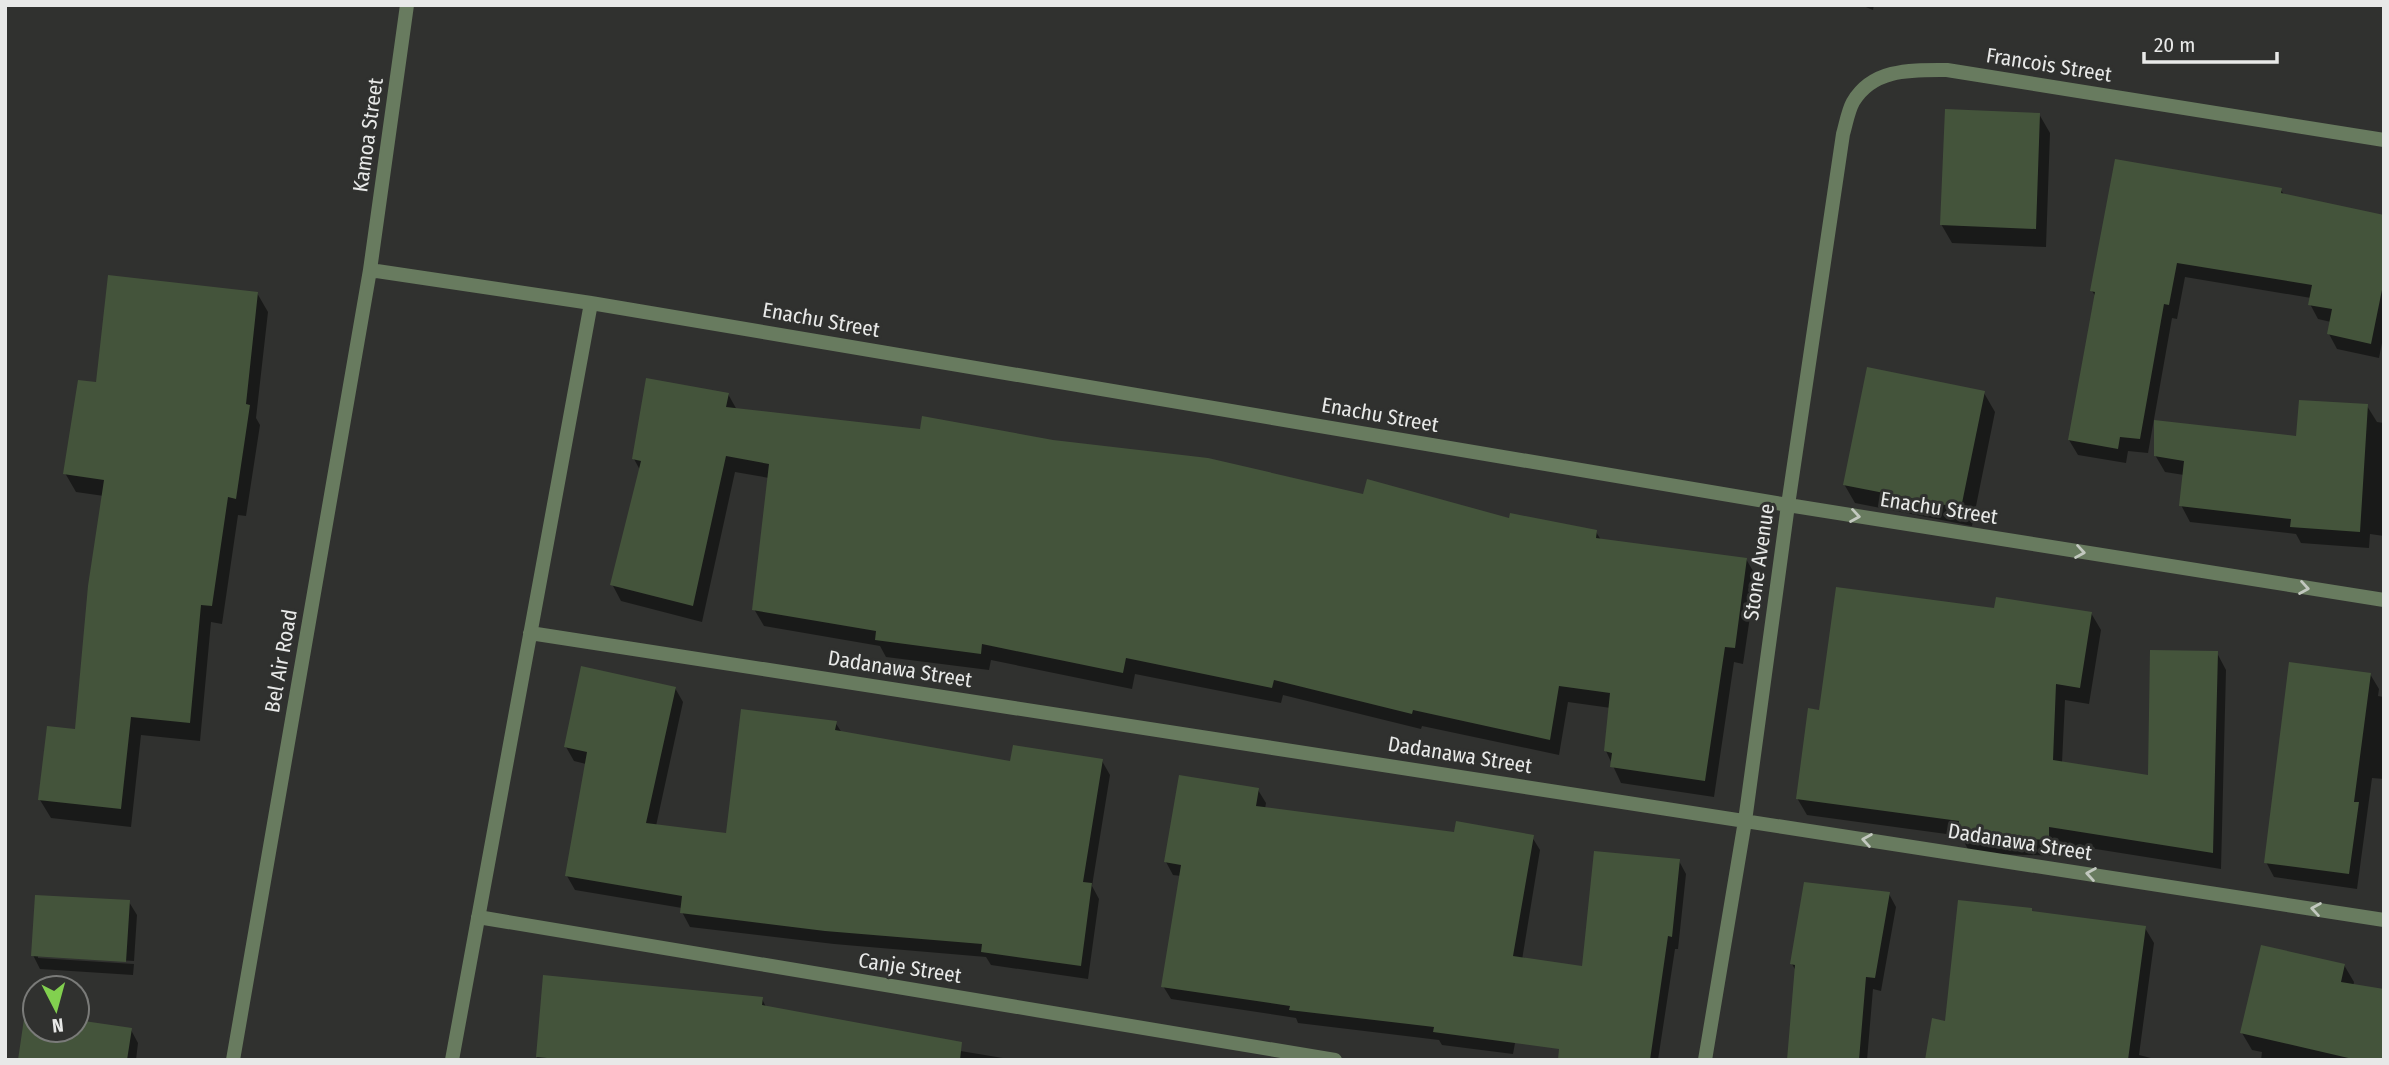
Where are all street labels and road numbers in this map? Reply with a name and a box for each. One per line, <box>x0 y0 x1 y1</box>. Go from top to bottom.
street label: Francois Street <box>1984 42 2114 88</box>
street label: Kamoa Street <box>347 76 389 194</box>
street label: Enachu Street <box>760 297 882 343</box>
street label: Enachu Street <box>1319 392 1441 438</box>
street label: Enachu Street <box>1878 486 2000 530</box>
street label: Stone Avenue <box>1738 502 1780 622</box>
street label: Bel Air Road <box>259 607 303 715</box>
street label: Dadanawa Street <box>826 645 974 693</box>
street label: Dadanawa Street <box>1386 731 1534 779</box>
street label: Dadanawa Street <box>1946 818 2094 866</box>
street label: Canje Street <box>857 947 964 989</box>

